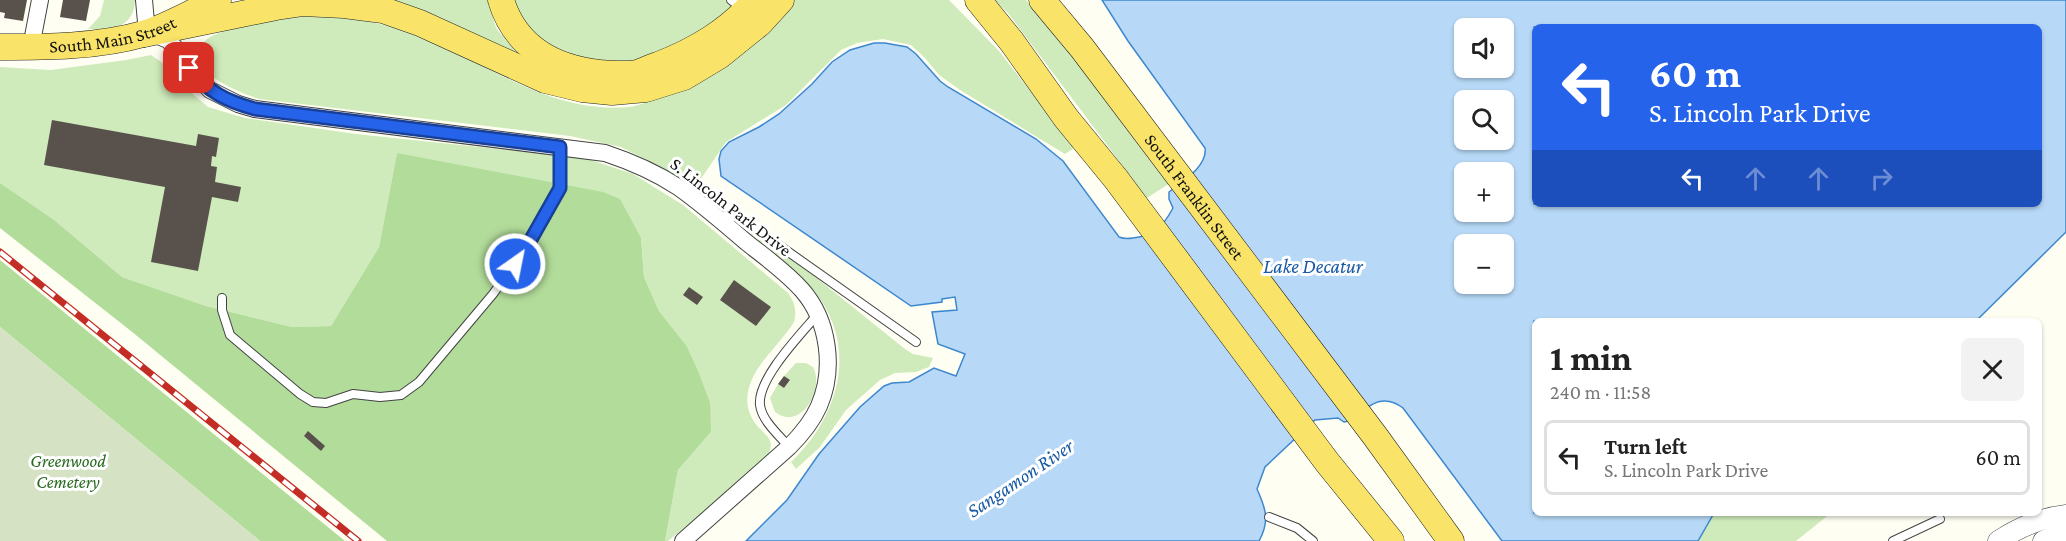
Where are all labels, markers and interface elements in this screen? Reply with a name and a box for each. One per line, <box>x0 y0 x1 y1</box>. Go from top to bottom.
street label: South Main Street <box>49 12 180 56</box>
map controls <box>1454 18 1514 294</box>
button: sound <box>1454 18 1514 78</box>
pin <box>163 42 214 93</box>
icon: left <box>1550 48 1628 126</box>
text: 60 m <box>1649 49 1741 96</box>
icon: arrive <box>172 51 205 84</box>
button: search <box>1454 90 1514 150</box>
text: S. Lincoln Park Drive <box>1649 98 1871 128</box>
street label: South Franklin Street <box>1141 130 1249 264</box>
street label: S. Lincoln Park Drive <box>667 154 795 260</box>
button: + <box>1454 162 1514 222</box>
icon: left <box>1676 162 1709 195</box>
icon: ahead <box>1739 162 1772 195</box>
icon: ahead <box>1802 162 1835 195</box>
icon: right <box>1865 162 1898 195</box>
position arrow <box>483 232 547 296</box>
button: − <box>1454 234 1514 294</box>
water label: Lake Decatur <box>1263 255 1364 277</box>
text: 1 min <box>1550 338 1632 378</box>
button: close <box>1961 338 2024 401</box>
text: 240 m · 11:58 <box>1550 381 1651 403</box>
water label: Sangamon River <box>963 434 1079 522</box>
text: Turn left <box>1604 434 1687 459</box>
icon: left <box>1553 441 1586 474</box>
text: 60 m <box>1976 445 2021 470</box>
park label: Greenwood Cemetery <box>30 451 106 492</box>
text: S. Lincoln Park Drive <box>1604 459 1768 481</box>

